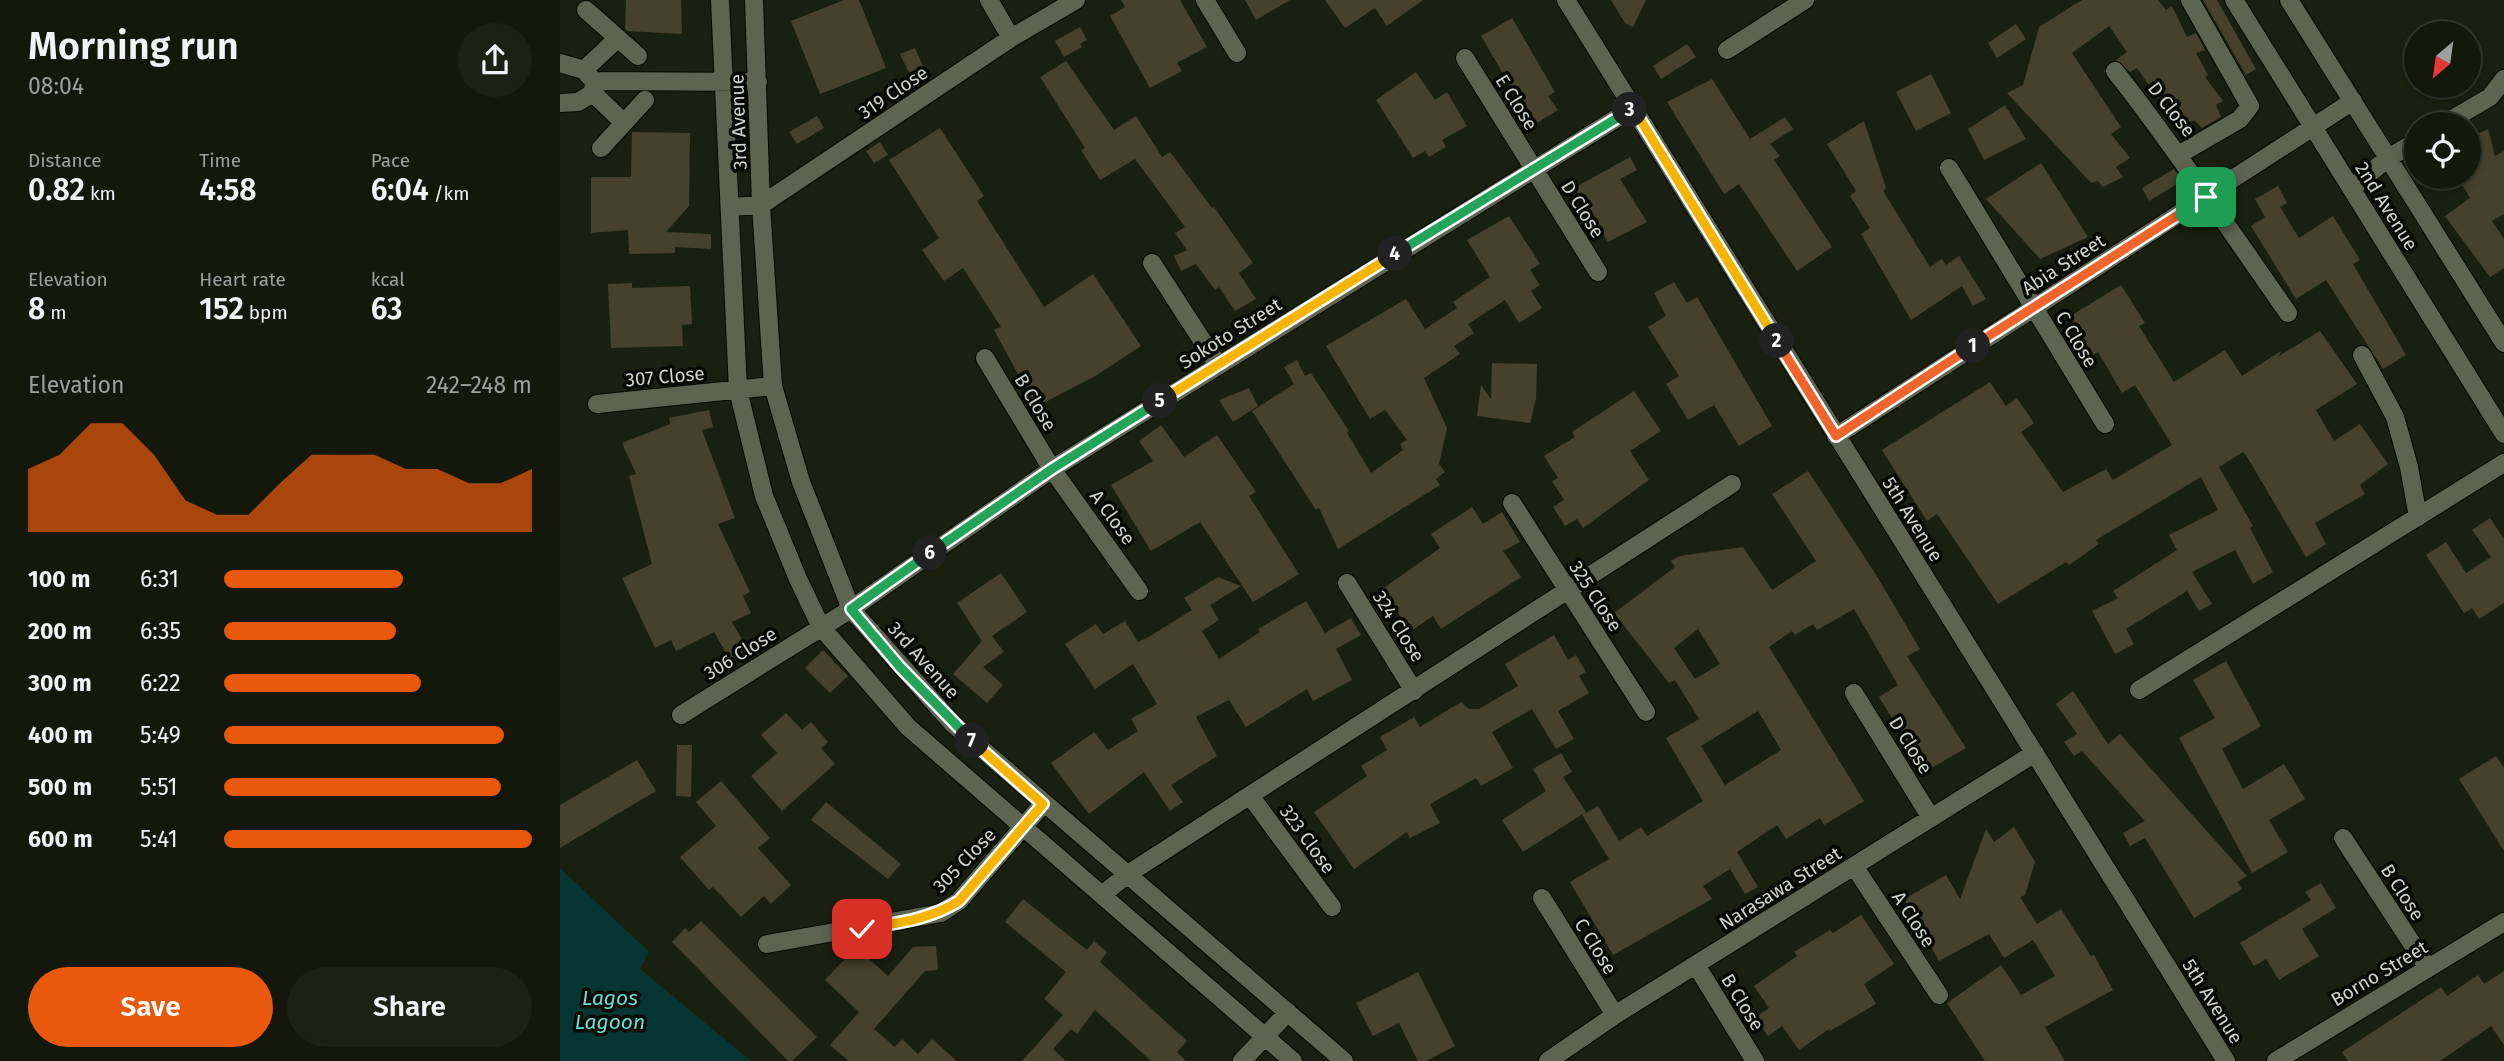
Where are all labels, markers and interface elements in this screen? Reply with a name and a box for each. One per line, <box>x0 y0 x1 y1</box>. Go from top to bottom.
north arrow <box>2404 21 2482 98</box>
map controls <box>2404 21 2481 189</box>
text: Morning run <box>28 23 239 69</box>
button: share <box>458 23 532 97</box>
street label: 319 Close <box>854 61 932 124</box>
street label: E Close <box>1491 70 1543 134</box>
text: 08:04 <box>28 72 84 100</box>
street label: 3rd Avenue <box>725 74 752 170</box>
street label: D Close <box>2143 77 2200 141</box>
pin: 3 <box>1612 92 1648 128</box>
text: 3 <box>1625 98 1634 121</box>
button: locate <box>2404 112 2481 189</box>
text: Distance <box>28 149 102 172</box>
text: Time <box>199 149 241 172</box>
text: Pace <box>371 149 410 172</box>
street label: 2nd Avenue <box>2350 158 2423 255</box>
pin <box>2176 167 2236 227</box>
text: 0.82 <box>28 172 85 208</box>
text: 4:58 <box>199 172 256 208</box>
text: 6:04 <box>371 172 429 208</box>
street label: D Close <box>1556 176 1609 242</box>
icon: arrive <box>2187 178 2225 216</box>
text: km <box>85 182 116 205</box>
text: /km <box>429 182 470 205</box>
street label: Abia Street <box>2017 229 2109 300</box>
pin: 4 <box>1378 236 1412 272</box>
text: 4 <box>1389 242 1400 265</box>
text: Elevation <box>28 268 108 291</box>
text: Heart rate <box>199 268 286 291</box>
text: kcal <box>371 268 405 291</box>
text: 8 <box>28 291 45 327</box>
text: 152 <box>199 291 244 327</box>
text: 63 <box>371 291 403 327</box>
street label: Sokoto Street <box>1175 293 1286 374</box>
text: m <box>45 301 67 324</box>
text: bpm <box>244 301 288 324</box>
street label: C Close <box>2051 307 2102 372</box>
pin: 2 <box>1760 324 1794 358</box>
pin: 1 <box>1956 328 1990 364</box>
text: 2 <box>1772 329 1781 352</box>
text: 1 <box>1968 334 1977 357</box>
street label: 307 Close <box>624 362 706 391</box>
street label: B Close <box>1010 369 1062 435</box>
text: Elevation <box>28 371 124 399</box>
text: 242–248 m <box>426 371 532 399</box>
pin: 5 <box>1142 384 1178 418</box>
text: 5 <box>1154 389 1165 412</box>
street label: 5th Avenue <box>1878 473 1948 566</box>
street label: A Close <box>1085 485 1140 549</box>
pin: 6 <box>912 536 948 570</box>
text: 6 <box>924 541 935 564</box>
street label: 325 Close <box>1564 557 1627 636</box>
text: 100 m <box>28 565 90 593</box>
text: 6:31 <box>140 565 179 593</box>
street label: 324 Close <box>1368 586 1429 666</box>
text: 200 m <box>28 617 92 645</box>
text: 6:35 <box>140 617 181 645</box>
street label: 3rd Avenue <box>883 617 964 704</box>
street label: 306 Close <box>700 622 781 685</box>
text: 300 m <box>28 669 92 697</box>
text: 6:22 <box>140 669 181 697</box>
street label: D Close <box>1884 712 1937 778</box>
text: 400 m <box>28 721 93 749</box>
text: 5:49 <box>140 721 181 749</box>
pin: 7 <box>954 724 990 758</box>
text: 7 <box>967 729 976 752</box>
text: 500 m <box>28 773 92 801</box>
text: 5:51 <box>140 773 177 801</box>
street label: 323 Close <box>1275 800 1340 878</box>
street label: 305 Close <box>928 823 1001 897</box>
text: 600 m <box>28 825 93 853</box>
text: 5:41 <box>140 825 178 853</box>
street label: Narasawa Street <box>1715 842 1846 935</box>
street label: B Close <box>2376 860 2429 925</box>
street label: A Close <box>1887 887 1940 952</box>
pin <box>832 899 892 959</box>
icon: check <box>843 910 881 948</box>
street label: C Close <box>1569 914 1622 979</box>
street label: Borno Street <box>2327 935 2432 1011</box>
street label: 5th Avenue <box>2178 955 2248 1048</box>
button: Save <box>28 967 273 1047</box>
button: Share <box>287 967 532 1047</box>
street label: B Close <box>1716 970 1769 1035</box>
water label: Lagos Lagoon <box>575 985 645 1035</box>

